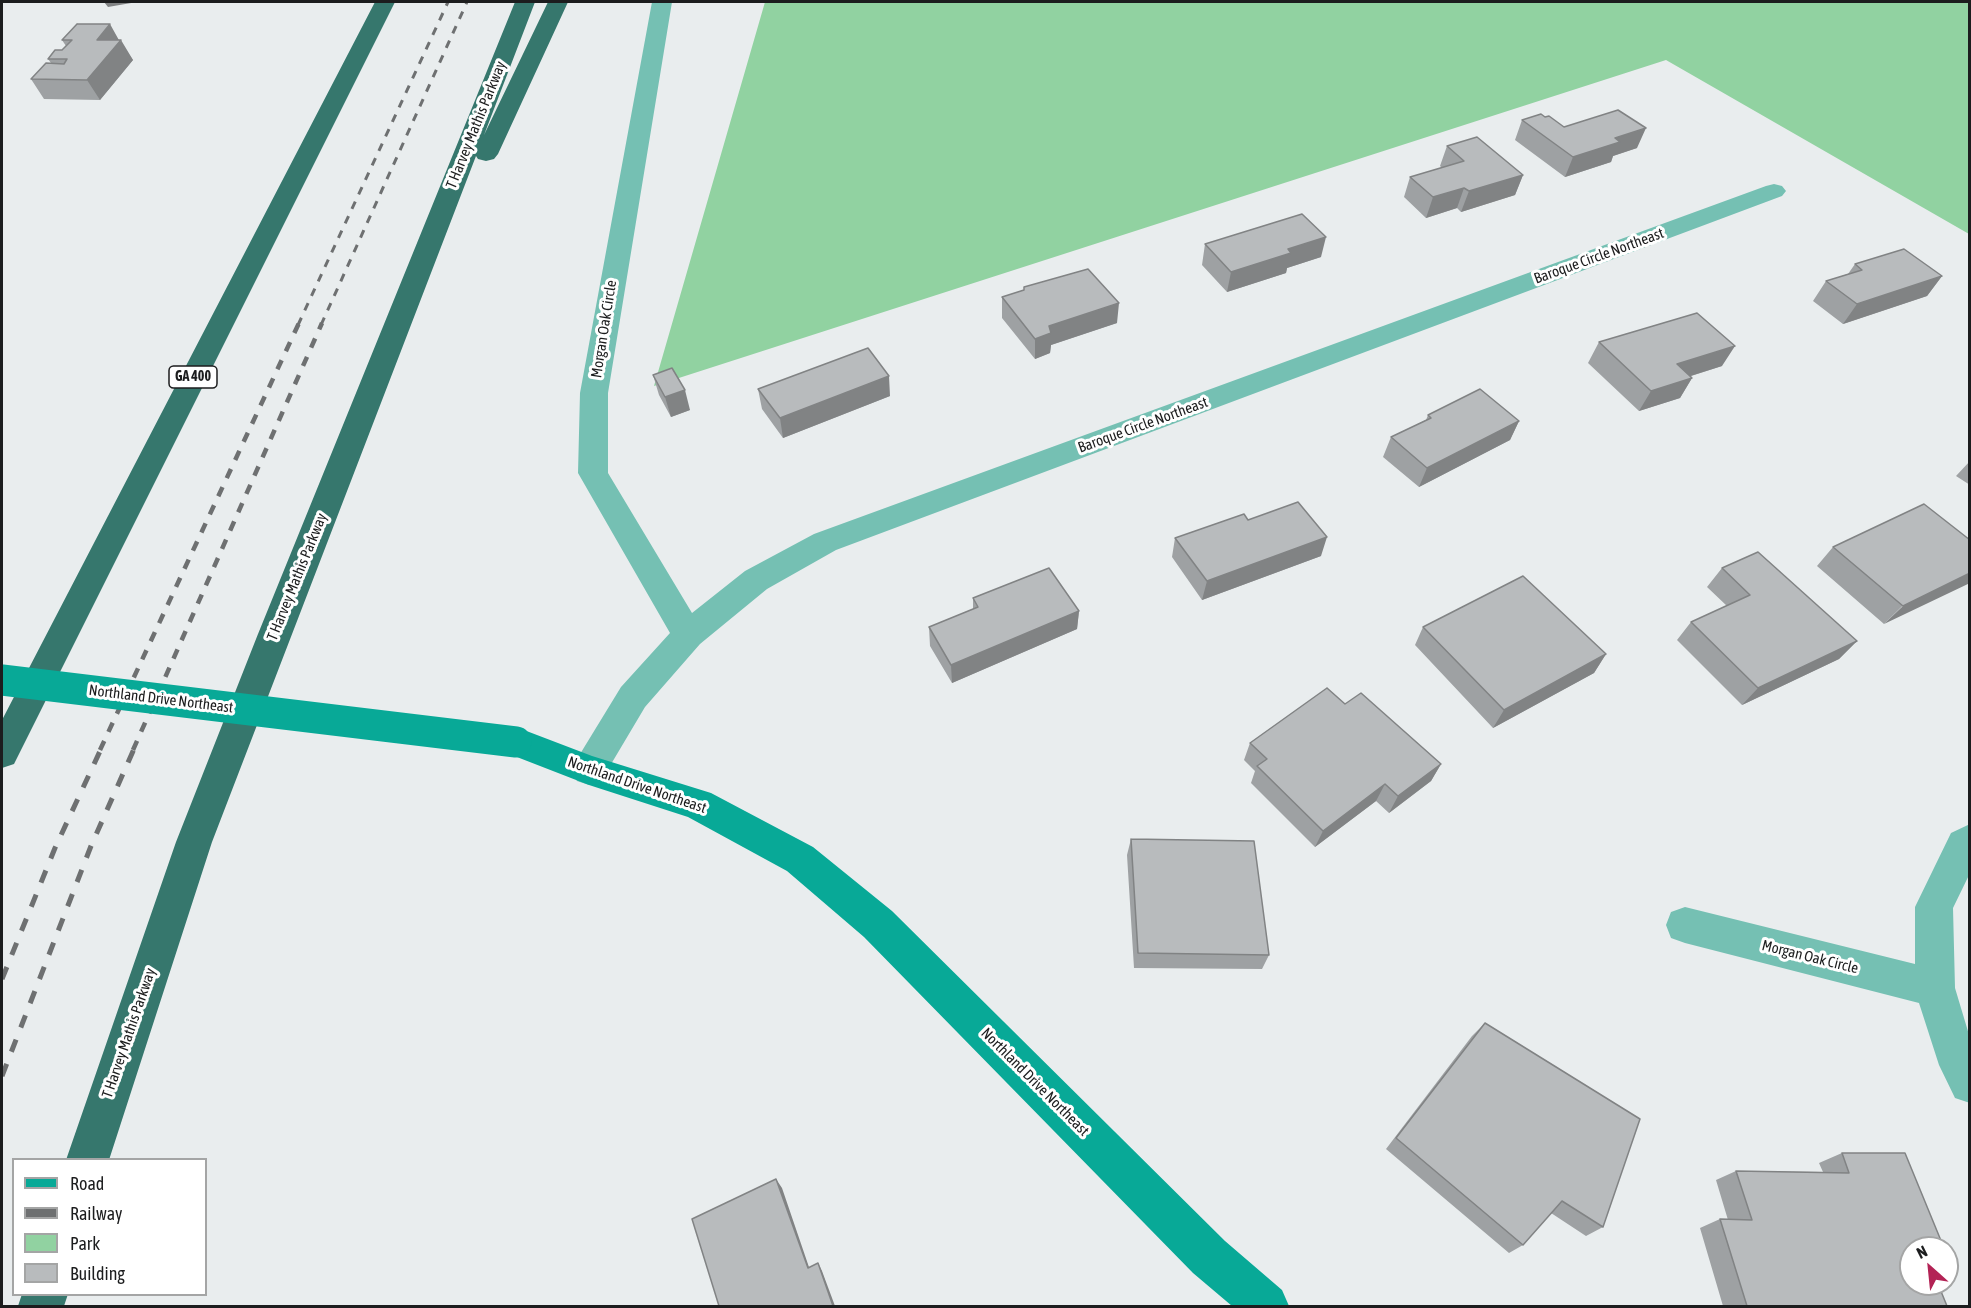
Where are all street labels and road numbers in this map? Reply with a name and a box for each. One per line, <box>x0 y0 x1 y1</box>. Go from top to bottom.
street label: T Harvey Mathis Parkway <box>442 59 510 191</box>
street label: Baroque Circle Northeast <box>1532 224 1666 288</box>
street label: Morgan Oak Circle <box>587 279 621 379</box>
road number: GA 400 <box>169 366 217 388</box>
street label: Baroque Circle Northeast <box>1076 393 1210 457</box>
street label: T Harvey Mathis Parkway <box>263 511 331 643</box>
street label: Northland Drive Northeast <box>88 681 234 717</box>
street label: Northland Drive Northeast <box>565 753 709 817</box>
street label: Morgan Oak Circle <box>1760 936 1860 978</box>
street label: T Harvey Mathis Parkway <box>98 966 160 1100</box>
street label: Northland Drive Northeast <box>977 1024 1093 1140</box>

